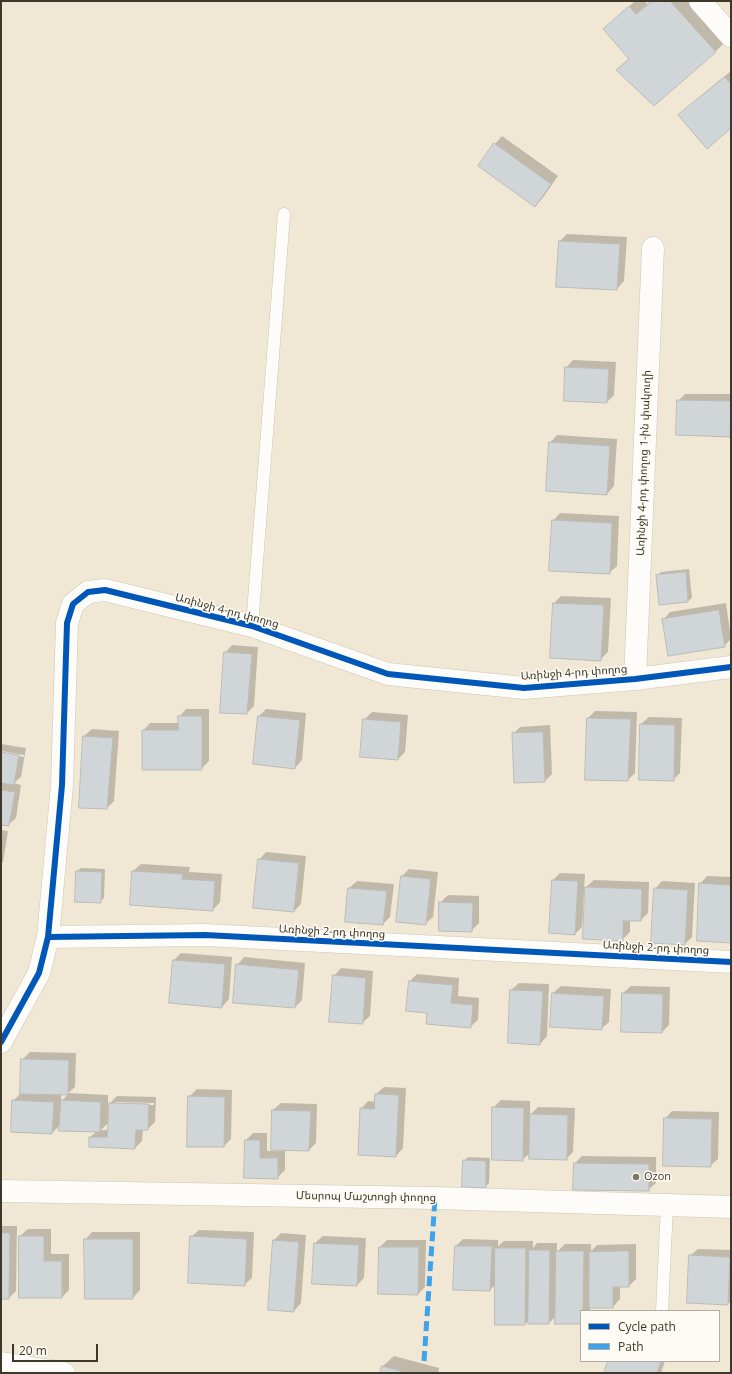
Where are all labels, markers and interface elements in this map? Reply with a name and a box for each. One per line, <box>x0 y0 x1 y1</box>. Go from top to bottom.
street label: Առինջի 4-րդ փողոց 1-ին փակուղի <box>634 370 654 556</box>
street label: Առինջի 4-րդ փողոց <box>174 591 280 631</box>
street label: Առինջի 4-րդ փողոց <box>520 663 628 683</box>
street label: Առինջի 2-րդ փողոց <box>278 923 386 941</box>
street label: Առինջի 2-րդ փողոց <box>602 939 710 957</box>
place label: Ozon <box>644 1170 671 1184</box>
marker: Ozon <box>631 1172 641 1182</box>
street label: Մեսրոպ Մաշտոցի փողոց <box>296 1189 436 1205</box>
legend <box>580 1310 720 1362</box>
text: Cycle path <box>618 1318 676 1335</box>
scale bar <box>14 1336 100 1362</box>
text: Path <box>618 1338 644 1355</box>
text: 20 m <box>19 1342 47 1359</box>

